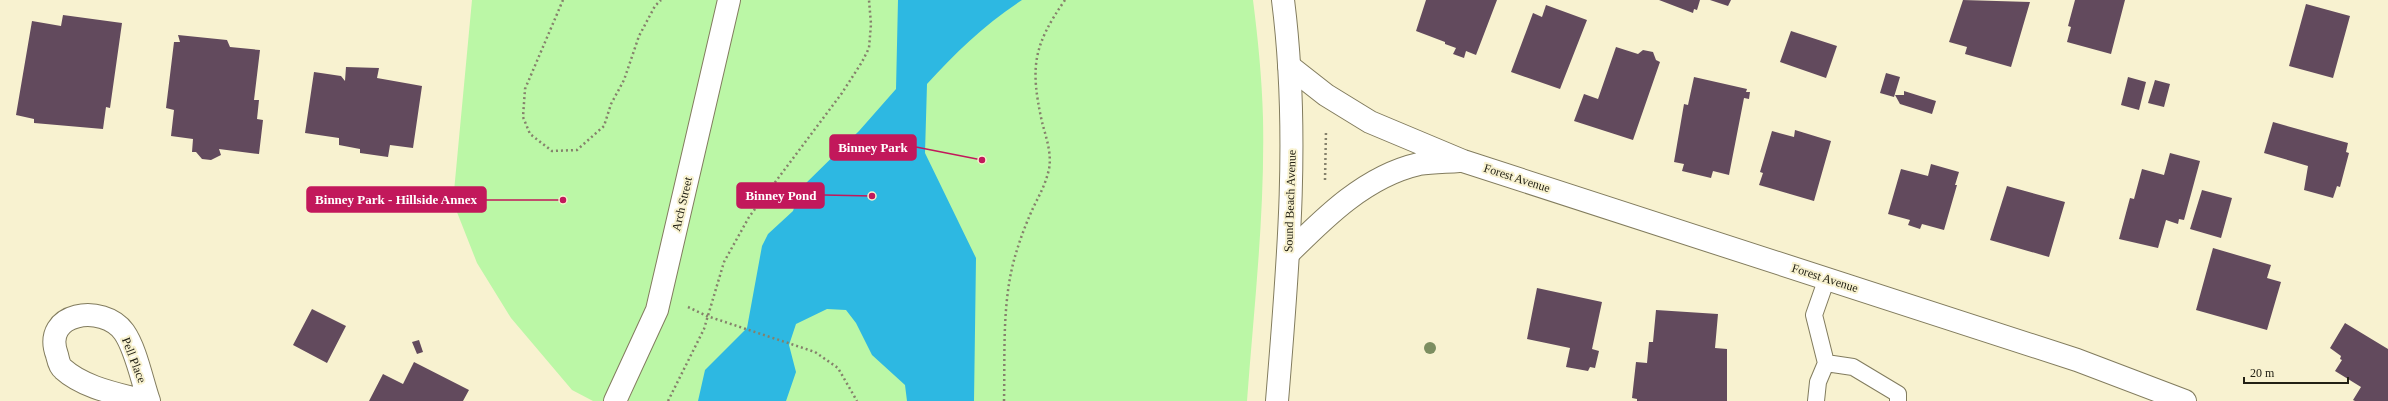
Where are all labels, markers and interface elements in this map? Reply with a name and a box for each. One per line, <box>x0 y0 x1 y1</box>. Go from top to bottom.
callout: Binney Park <box>830 135 916 160</box>
text: Binney Park <box>838 140 909 155</box>
street label: Sound Beach Avenue <box>1281 150 1299 252</box>
street label: Forest Avenue <box>1482 161 1552 195</box>
street label: Arch Street <box>669 175 695 232</box>
callout: Binney Pond <box>737 183 824 208</box>
callout: Binney Park - Hillside Annex <box>307 187 486 212</box>
text: Binney Pond <box>745 188 817 203</box>
text: Binney Park - Hillside Annex <box>315 192 477 207</box>
street label: Forest Avenue <box>1790 261 1860 295</box>
street label: Pell Place <box>119 335 149 385</box>
scale bar <box>2244 359 2348 385</box>
text: 20 m <box>2250 366 2275 380</box>

